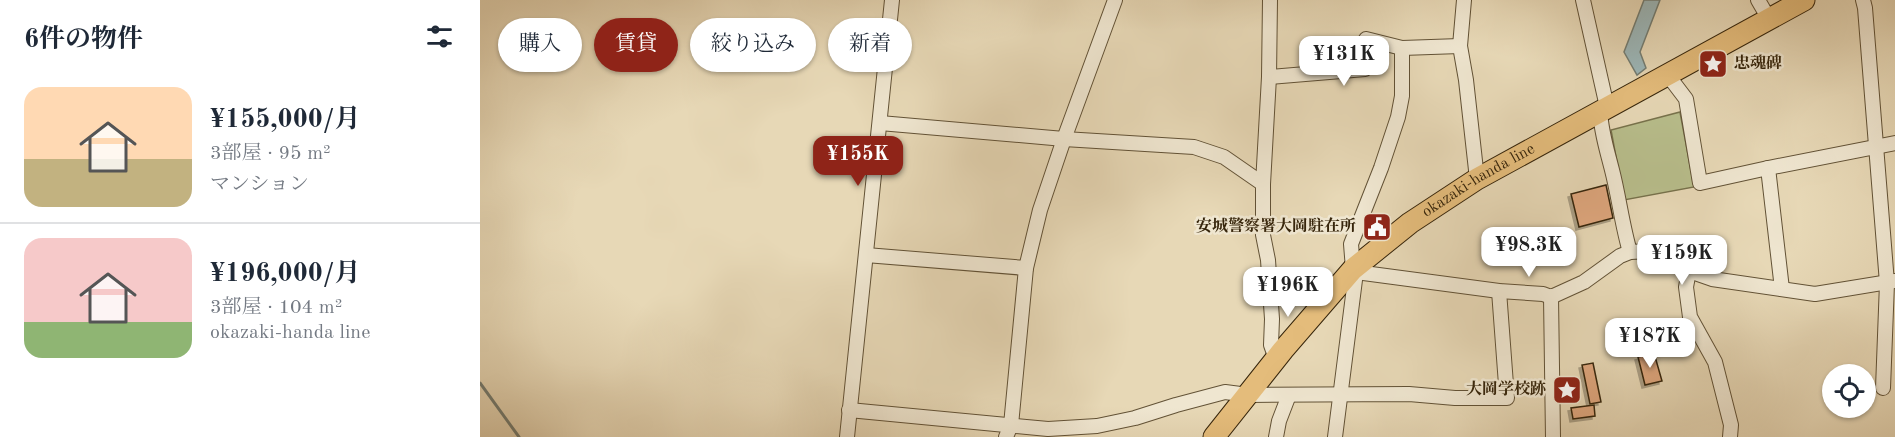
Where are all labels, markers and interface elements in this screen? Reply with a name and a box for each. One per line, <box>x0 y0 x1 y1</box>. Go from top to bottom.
chip: 購入 <box>498 18 582 72</box>
chip: 賃貸 <box>594 18 678 72</box>
chip: 絞り込み <box>690 18 816 72</box>
chip: 新着 <box>828 18 912 72</box>
icon: filters <box>423 20 456 53</box>
text: 6件の物件 <box>24 27 143 53</box>
pin: ¥131K <box>1302 36 1386 87</box>
text: ¥131K <box>1313 45 1375 65</box>
place icon: 忠魂碑 <box>1697 48 1729 80</box>
place label: 忠魂碑 <box>1734 54 1782 72</box>
text: ¥155,000/月 <box>210 107 361 133</box>
icon: home <box>72 111 144 183</box>
pin: ¥155K <box>816 136 900 187</box>
street label: okazaki-handa line <box>1419 141 1538 221</box>
text: 3部屋 · 95 m² <box>210 144 331 164</box>
text: ¥155K <box>827 145 889 165</box>
text: マンション <box>210 175 309 195</box>
public building icon: 安城警察署大岡駐在所 <box>1361 211 1393 243</box>
place label: 安城警察署大岡駐在所 <box>1196 217 1356 235</box>
pin: ¥98.3K <box>1480 227 1578 278</box>
pin: ¥159K <box>1640 235 1724 286</box>
text: ¥98.3K <box>1495 236 1563 256</box>
text: ¥159K <box>1651 244 1713 264</box>
text: ¥196,000/月 <box>210 261 361 287</box>
icon: home <box>72 262 144 334</box>
pin: ¥196K <box>1246 267 1330 318</box>
text: ¥196K <box>1257 276 1319 296</box>
text: 3部屋 · 104 m² <box>210 298 342 318</box>
pin: ¥187K <box>1608 318 1692 369</box>
text: okazaki-handa line <box>210 323 370 343</box>
text: ¥187K <box>1619 327 1681 347</box>
map controls <box>1822 364 1876 418</box>
button: locate <box>1822 364 1876 418</box>
place icon: 大岡学校跡 <box>1551 374 1583 406</box>
place label: 大岡学校跡 <box>1466 380 1546 398</box>

